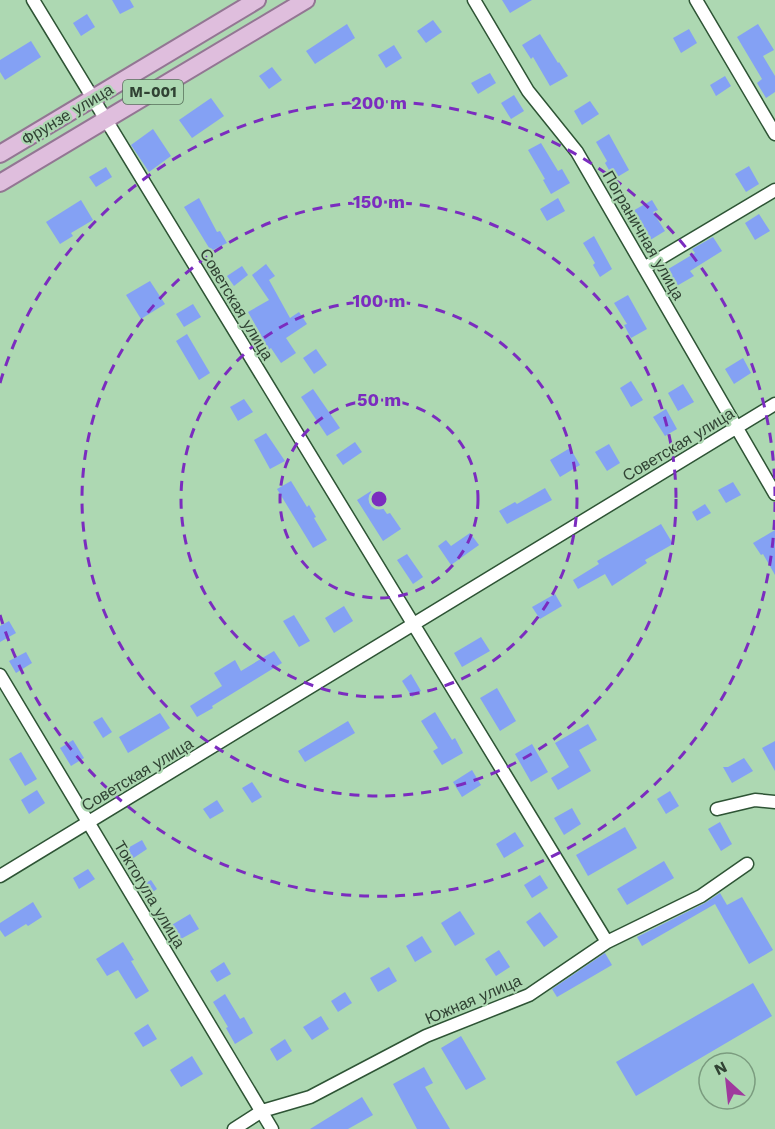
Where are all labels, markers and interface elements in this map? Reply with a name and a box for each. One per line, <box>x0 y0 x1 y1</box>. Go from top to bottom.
street label: Фрунзе улица <box>18 80 116 149</box>
road number: M-001 <box>123 80 183 104</box>
text: 200 m <box>351 92 407 113</box>
street label: Пограничная улица <box>599 167 688 303</box>
text: 150 m <box>353 191 405 212</box>
street label: Советская улица <box>196 245 277 364</box>
text: 100 m <box>352 290 406 311</box>
text: 50 m <box>357 389 401 410</box>
street label: Советская улица <box>619 404 738 485</box>
centre of rings <box>369 489 389 509</box>
street label: Советская улица <box>78 734 197 815</box>
street label: Токтогула улица <box>110 837 189 951</box>
street label: Южная улица <box>422 971 524 1028</box>
north arrow <box>697 1051 757 1111</box>
text: N <box>711 1057 730 1079</box>

